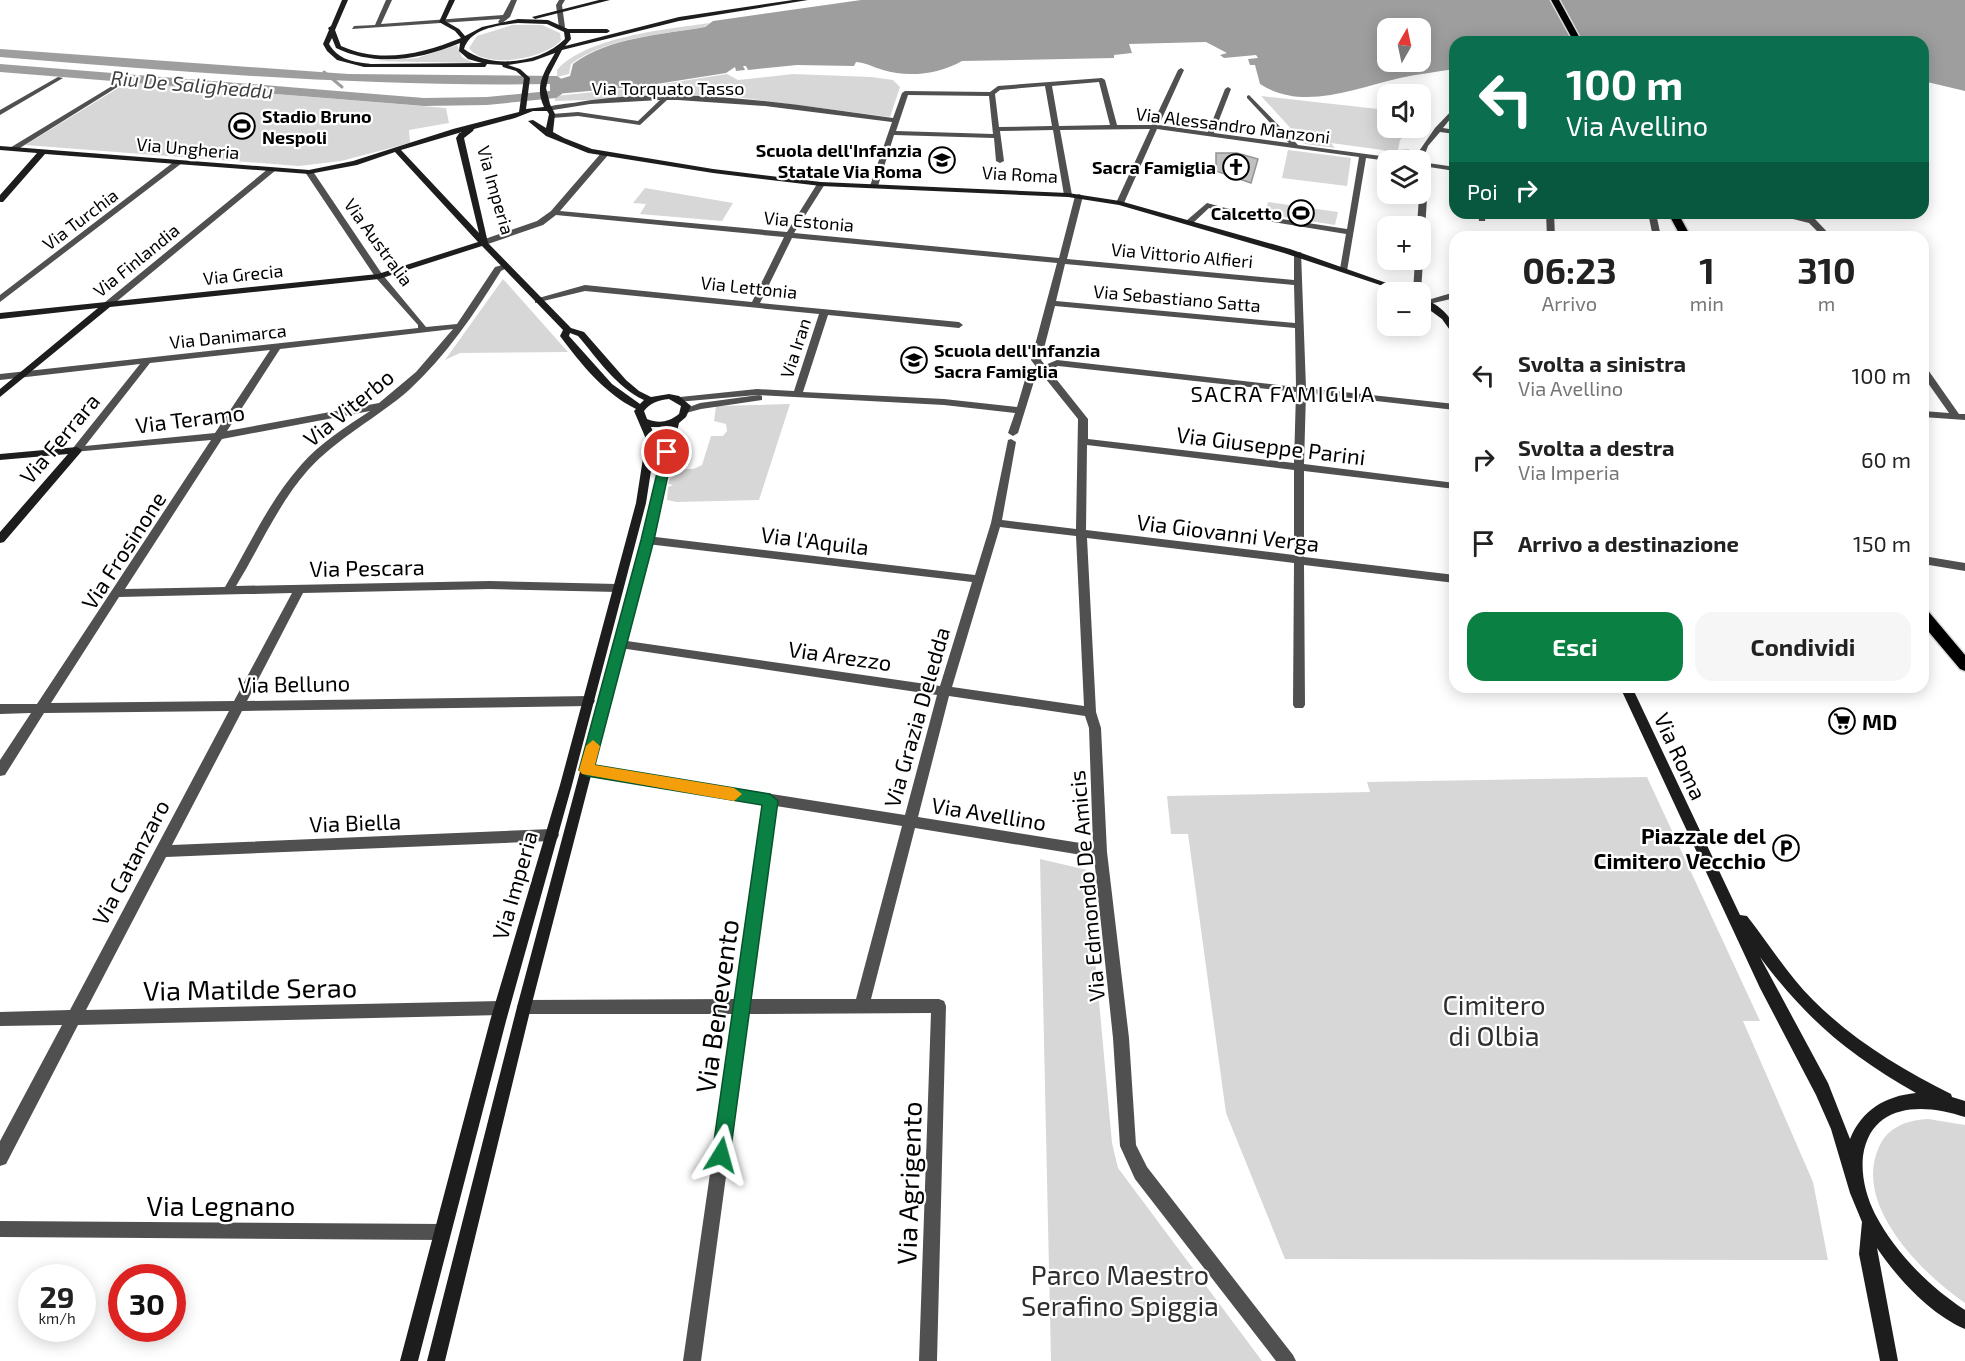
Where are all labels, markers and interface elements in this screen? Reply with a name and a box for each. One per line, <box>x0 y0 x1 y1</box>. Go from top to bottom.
north arrow <box>1377 18 1431 72</box>
map controls <box>1377 18 1431 336</box>
text: 100 m <box>1566 58 1683 108</box>
icon: left <box>1467 60 1545 138</box>
water label: Riu De Saligheddu <box>110 65 274 103</box>
street label: Via Torquato Tasso <box>592 77 744 99</box>
button: sound <box>1377 84 1431 138</box>
street label: Via Alessandro Manzoni <box>1135 102 1331 148</box>
place label: Stadio Bruno Nespoli <box>262 105 372 148</box>
text: Via Avellino <box>1566 109 1708 141</box>
sports icon: Stadio Bruno Nespoli <box>227 111 257 141</box>
street label: Via Ungheria <box>135 133 241 163</box>
place label: Scuola dell'Infanzia Statale Via Roma <box>756 139 922 182</box>
street label: Via Imperia <box>473 143 519 237</box>
school or university icon: Scuola dell'Infanzia Statale Via Roma <box>927 145 957 175</box>
button: layers <box>1377 150 1431 204</box>
church icon: Sacra Famiglia <box>1221 152 1251 182</box>
place label: Sacra Famiglia <box>1092 156 1216 178</box>
street label: Via Roma <box>981 161 1059 187</box>
icon: right <box>1510 174 1543 207</box>
text: Poi <box>1467 178 1498 204</box>
street label: Via Turchia <box>38 184 122 254</box>
street label: Via Australia <box>340 194 418 290</box>
sports icon: Calcetto <box>1286 198 1316 228</box>
place label: Calcetto <box>1211 202 1282 224</box>
street label: Via Estonia <box>763 206 855 236</box>
button: + <box>1377 216 1431 270</box>
street label: Via Finlandia <box>89 219 183 301</box>
street label: Via Vittorio Alfieri <box>1110 238 1254 272</box>
text: 06:23 <box>1522 248 1617 291</box>
text: 1 <box>1699 248 1715 291</box>
text: 310 <box>1797 248 1856 291</box>
street label: Via Grecia <box>202 259 284 289</box>
street label: Via Lettonia <box>700 271 798 303</box>
street label: Via Sebastiano Satta <box>1092 280 1262 316</box>
button: − <box>1377 282 1431 336</box>
text: Arrivo <box>1542 291 1597 315</box>
text: min <box>1690 291 1724 315</box>
text: m <box>1818 291 1835 315</box>
street label: Via Iran <box>775 315 815 381</box>
street label: Via Danimarca <box>168 319 288 353</box>
place label: Scuola dell'Infanzia Sacra Famiglia <box>934 339 1100 382</box>
school or university icon: Scuola dell'Infanzia Sacra Famiglia <box>899 345 929 375</box>
text: Svolta a sinistra <box>1518 350 1686 376</box>
icon: left <box>1467 359 1500 392</box>
text: 100 m <box>1852 362 1911 388</box>
street label: Via Viterbo <box>298 363 398 451</box>
text: Via Avellino <box>1518 376 1623 400</box>
district label: SACRA FAMIGLIA <box>1190 380 1376 406</box>
street label: Via Ferrara <box>14 388 104 488</box>
street label: Via Teramo <box>134 398 246 438</box>
street label: Via Giuseppe Parini <box>1175 420 1367 470</box>
pin <box>641 426 692 477</box>
text: Svolta a destra <box>1518 434 1675 460</box>
icon: arrive <box>650 435 683 468</box>
icon: right <box>1467 443 1500 476</box>
text: 60 m <box>1861 446 1911 472</box>
text: Via Imperia <box>1518 460 1620 484</box>
street label: Via Frosinone <box>75 486 171 614</box>
street label: Via Giovanni Verga <box>1135 508 1321 556</box>
street label: Via l'Aquila <box>760 520 870 560</box>
icon: arrive <box>1467 527 1500 560</box>
text: Arrivo a destinazione <box>1518 530 1739 556</box>
text: 150 m <box>1853 530 1911 556</box>
street label: Via Pescara <box>309 553 425 581</box>
button: Esci <box>1467 612 1683 681</box>
button: Condividi <box>1695 612 1911 681</box>
street label: Via Grazia Deledda <box>878 624 954 810</box>
street label: Via Arezzo <box>787 635 893 675</box>
street label: Via Belluno <box>238 669 350 697</box>
supermarket icon: MD <box>1827 706 1857 736</box>
street label: Via Roma <box>1650 708 1712 804</box>
place label: MD <box>1862 708 1897 734</box>
street label: Via Edmondo De Amicis <box>1063 769 1109 1003</box>
street label: Via Avellino <box>930 791 1048 835</box>
street label: Via Catanzaro <box>86 795 174 929</box>
street label: Via Biella <box>309 807 401 837</box>
place label: Piazzale del Cimitero Vecchio <box>1593 822 1767 873</box>
street label: Via Imperia <box>486 828 542 942</box>
parking icon: Piazzale del Cimitero Vecchio <box>1771 833 1801 863</box>
street label: Via Benevento <box>688 917 744 1095</box>
street label: Via Matilde Serao <box>143 970 357 1006</box>
park label: Cimitero di Olbia <box>1442 988 1546 1051</box>
street label: Via Agrigento <box>889 1101 928 1265</box>
position arrow <box>689 1123 753 1187</box>
street label: Via Legnano <box>147 1189 295 1222</box>
park label: Parco Maestro Serafino Spiggia <box>1021 1258 1219 1322</box>
speed limit sign: 30 <box>108 1264 186 1342</box>
text: 29 <box>39 1278 75 1314</box>
text: km/h <box>38 1309 76 1327</box>

